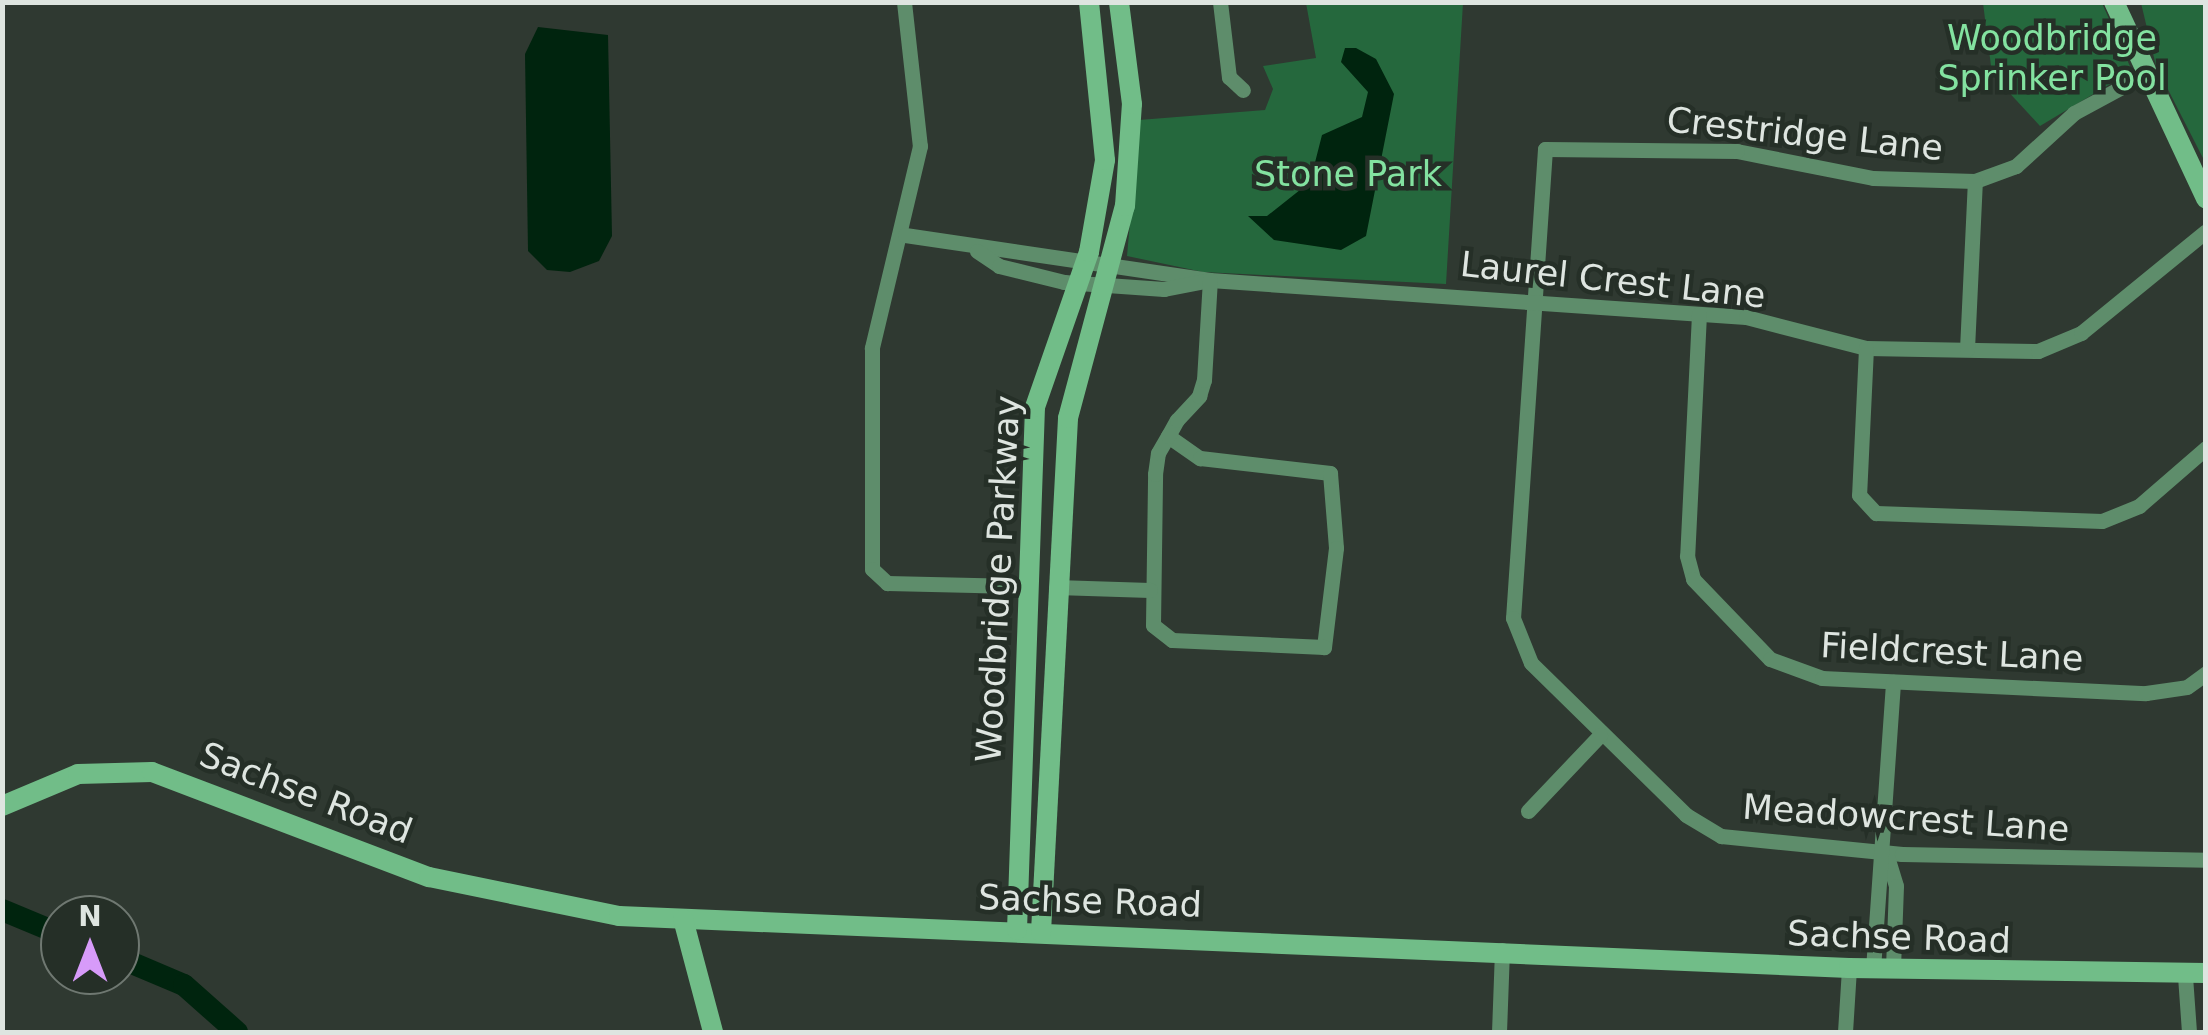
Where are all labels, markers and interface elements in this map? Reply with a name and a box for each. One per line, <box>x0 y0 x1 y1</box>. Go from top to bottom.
park label: Woodbridge Sprinker Pool <box>1937 17 2167 99</box>
street label: Crestridge Lane <box>1665 99 1945 169</box>
park label: Stone Park <box>1254 153 1442 195</box>
street label: Laurel Crest Lane <box>1458 243 1768 317</box>
street label: Woodbridge Parkway <box>967 394 1029 764</box>
street label: Fieldcrest Lane <box>1820 624 2084 680</box>
street label: Sachse Road <box>194 733 418 853</box>
street label: Meadowcrest Lane <box>1741 786 2071 850</box>
street label: Sachse Road <box>977 876 1203 926</box>
north arrow <box>40 895 140 995</box>
text: N <box>78 900 102 933</box>
street label: Sachse Road <box>1786 912 2012 962</box>

